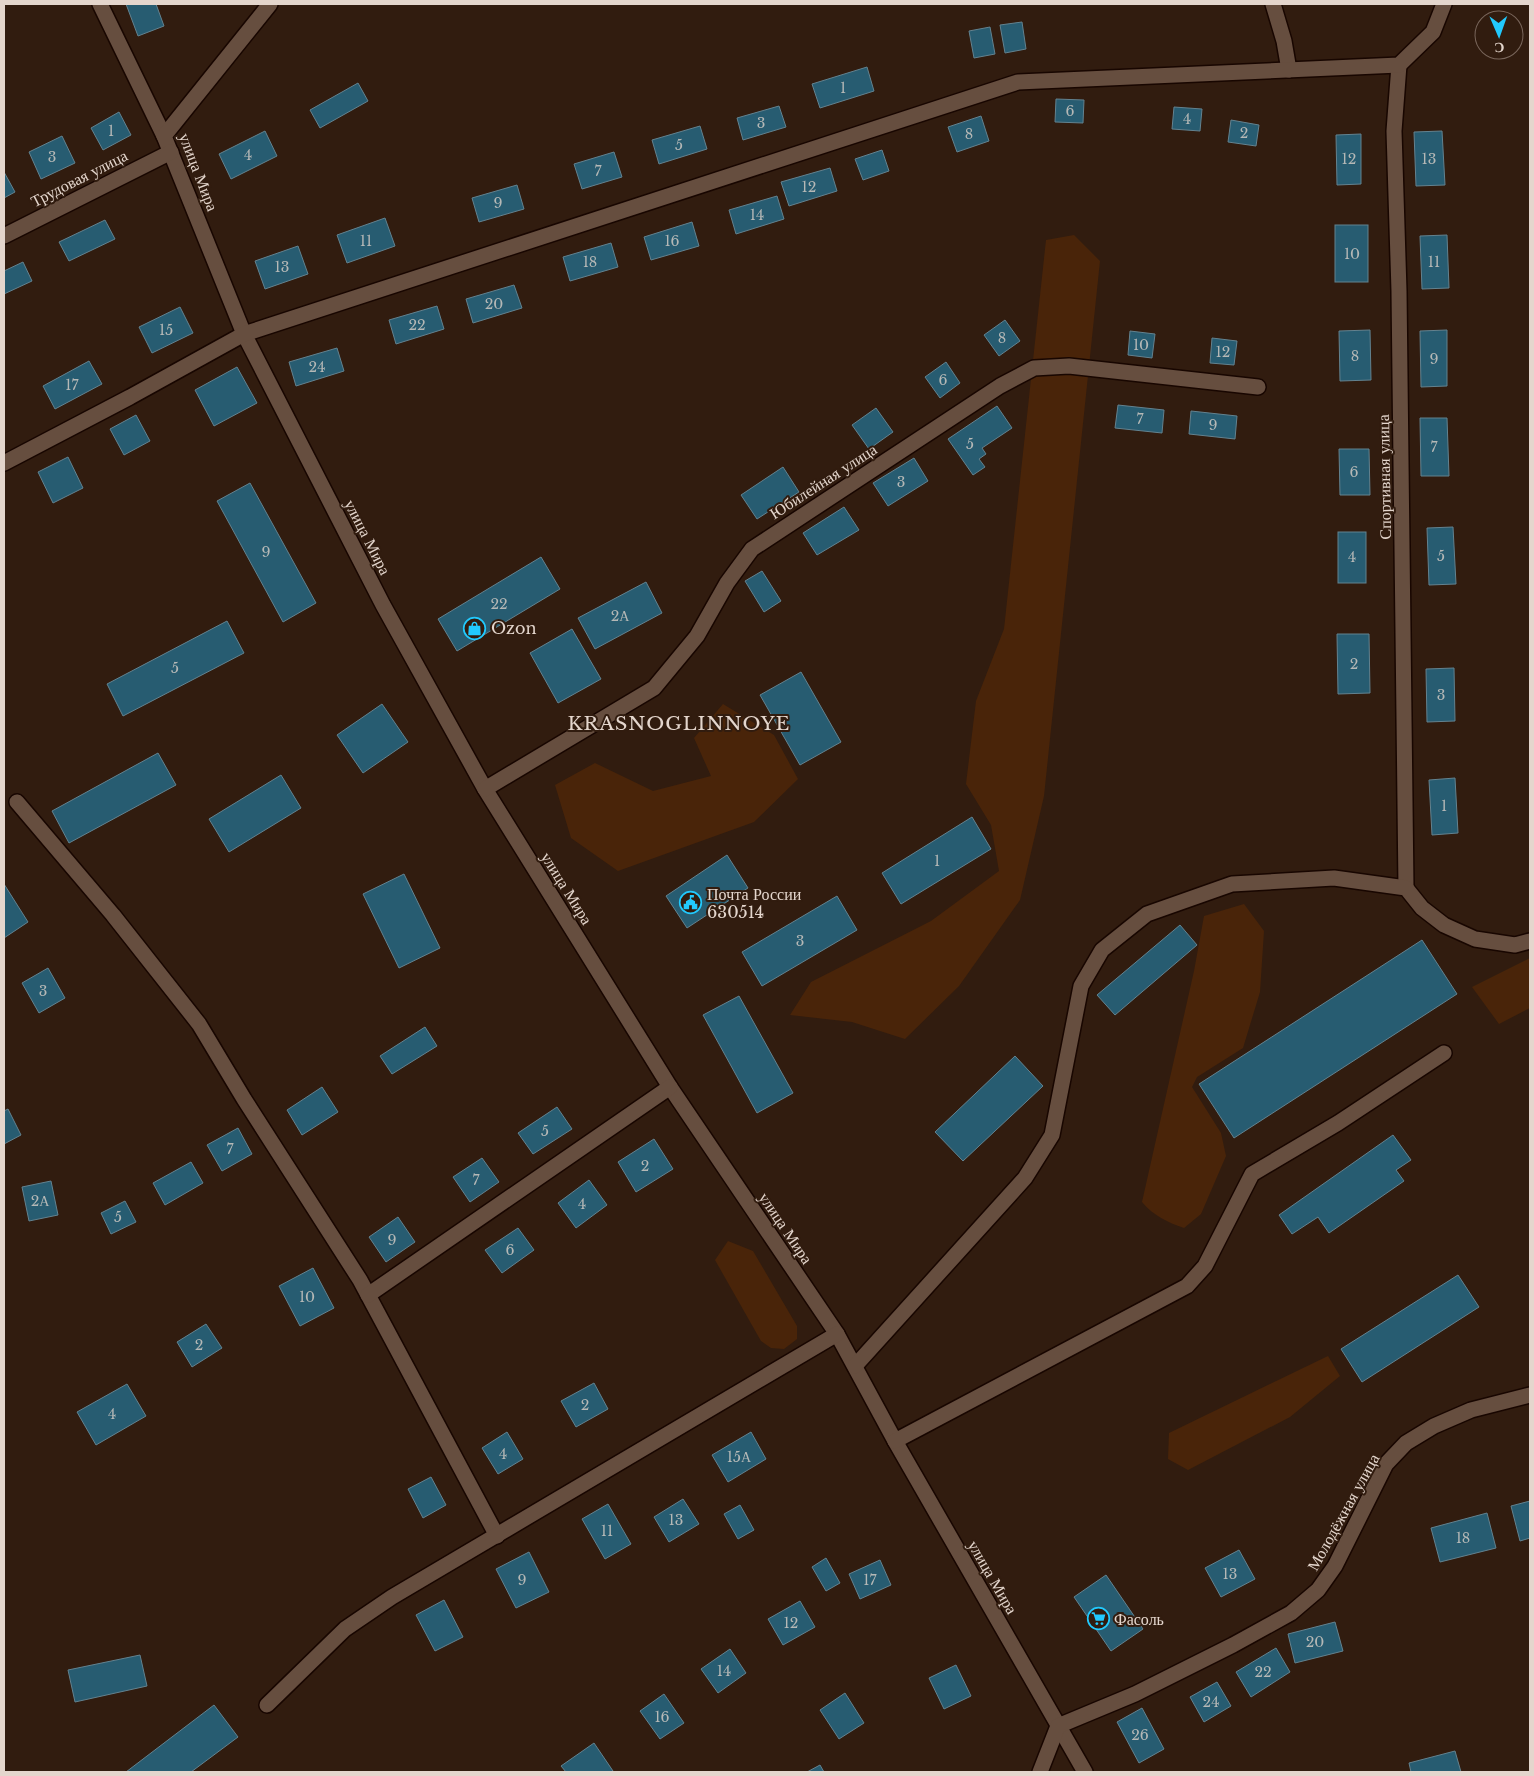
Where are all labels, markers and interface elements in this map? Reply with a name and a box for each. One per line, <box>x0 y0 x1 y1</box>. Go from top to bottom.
north arrow <box>1474 10 1524 60</box>
text: С <box>1494 39 1505 57</box>
house number: 1 <box>840 79 846 97</box>
house number: 6 <box>1065 102 1075 120</box>
house number: 4 <box>1183 110 1191 128</box>
house number: 3 <box>757 114 765 132</box>
house number: 1 <box>108 122 114 140</box>
house number: 2 <box>1240 124 1248 142</box>
house number: 8 <box>965 125 973 143</box>
street label: улица Мира <box>175 130 223 214</box>
house number: 5 <box>675 136 683 154</box>
street label: Трудовая улица <box>27 145 131 211</box>
house number: 4 <box>244 146 252 164</box>
house number: 3 <box>48 148 56 166</box>
house number: 12 <box>1342 150 1356 168</box>
house number: 13 <box>1422 150 1436 168</box>
house number: 7 <box>594 162 602 180</box>
house number: 12 <box>802 178 816 196</box>
house number: 9 <box>493 194 503 212</box>
house number: 14 <box>750 206 764 224</box>
house number: 11 <box>360 232 372 250</box>
house number: 16 <box>664 232 680 250</box>
house number: 10 <box>1344 245 1360 263</box>
house number: 18 <box>583 253 597 271</box>
house number: 11 <box>1428 253 1440 271</box>
house number: 13 <box>275 258 289 276</box>
house number: 20 <box>485 295 503 313</box>
house number: 22 <box>408 316 426 334</box>
house number: 15 <box>159 321 173 339</box>
house number: 8 <box>998 329 1006 347</box>
house number: 10 <box>1133 336 1149 354</box>
house number: 12 <box>1216 343 1230 361</box>
house number: 8 <box>1351 347 1359 365</box>
house number: 9 <box>1429 350 1439 368</box>
house number: 24 <box>309 358 325 376</box>
house number: 6 <box>938 371 948 389</box>
house number: 17 <box>65 376 80 394</box>
house number: 7 <box>1136 410 1144 428</box>
street label: Спортивная улица <box>1373 414 1395 540</box>
house number: 9 <box>1208 416 1218 434</box>
house number: 5 <box>966 435 974 453</box>
house number: 7 <box>1430 438 1438 456</box>
street label: Юбилейная улица <box>766 439 880 523</box>
house number: 6 <box>1349 463 1359 481</box>
house number: 3 <box>897 473 905 491</box>
street label: улица Мира <box>340 496 396 578</box>
house number: 9 <box>261 543 271 561</box>
house number: 5 <box>1437 547 1445 565</box>
house number: 4 <box>1348 548 1356 566</box>
house number: 22 <box>490 595 508 613</box>
house number: 2А <box>611 607 630 625</box>
shop icon: Ozon <box>463 616 487 640</box>
place label: Ozon <box>491 618 536 638</box>
house number: 2 <box>1350 655 1358 673</box>
house number: 5 <box>171 659 179 677</box>
house number: 3 <box>1437 686 1445 704</box>
district label: KRASNOGLINNOYE <box>568 712 790 735</box>
house number: 1 <box>1441 797 1447 815</box>
street label: улица Мира <box>537 848 597 928</box>
house number: 1 <box>934 852 940 870</box>
place label: Почта России 630514 <box>707 884 802 922</box>
public building icon: Почта России 630514 <box>679 891 703 915</box>
house number: 3 <box>796 932 804 950</box>
house number: 3 <box>39 982 47 1000</box>
house number: 5 <box>541 1122 549 1140</box>
house number: 7 <box>226 1140 234 1158</box>
house number: 2 <box>641 1157 649 1175</box>
house number: 7 <box>472 1171 480 1189</box>
street label: улица Мира <box>755 1188 817 1268</box>
house number: 2А <box>31 1192 50 1210</box>
house number: 4 <box>578 1195 586 1213</box>
house number: 5 <box>114 1208 122 1226</box>
house number: 9 <box>387 1231 397 1249</box>
house number: 6 <box>505 1241 515 1259</box>
house number: 10 <box>299 1288 315 1306</box>
house number: 2 <box>195 1336 203 1354</box>
house number: 2 <box>581 1396 589 1414</box>
house number: 4 <box>108 1405 116 1423</box>
house number: 4 <box>499 1445 507 1463</box>
house number: 15А <box>727 1448 752 1466</box>
street label: Молодёжная улица <box>1303 1450 1383 1574</box>
house number: 13 <box>669 1511 683 1529</box>
house number: 11 <box>601 1522 613 1540</box>
house number: 18 <box>1456 1529 1470 1547</box>
street label: улица Мира <box>964 1536 1022 1618</box>
house number: 13 <box>1223 1565 1237 1583</box>
house number: 9 <box>517 1571 527 1589</box>
house number: 17 <box>863 1571 878 1589</box>
supermarket icon: Фасоль <box>1086 1607 1110 1631</box>
place label: Фасоль <box>1114 1609 1164 1629</box>
house number: 12 <box>784 1614 798 1632</box>
house number: 20 <box>1306 1633 1324 1651</box>
house number: 14 <box>717 1662 731 1680</box>
house number: 22 <box>1254 1663 1272 1681</box>
house number: 24 <box>1203 1693 1219 1711</box>
house number: 16 <box>654 1708 670 1726</box>
house number: 26 <box>1131 1726 1149 1744</box>

